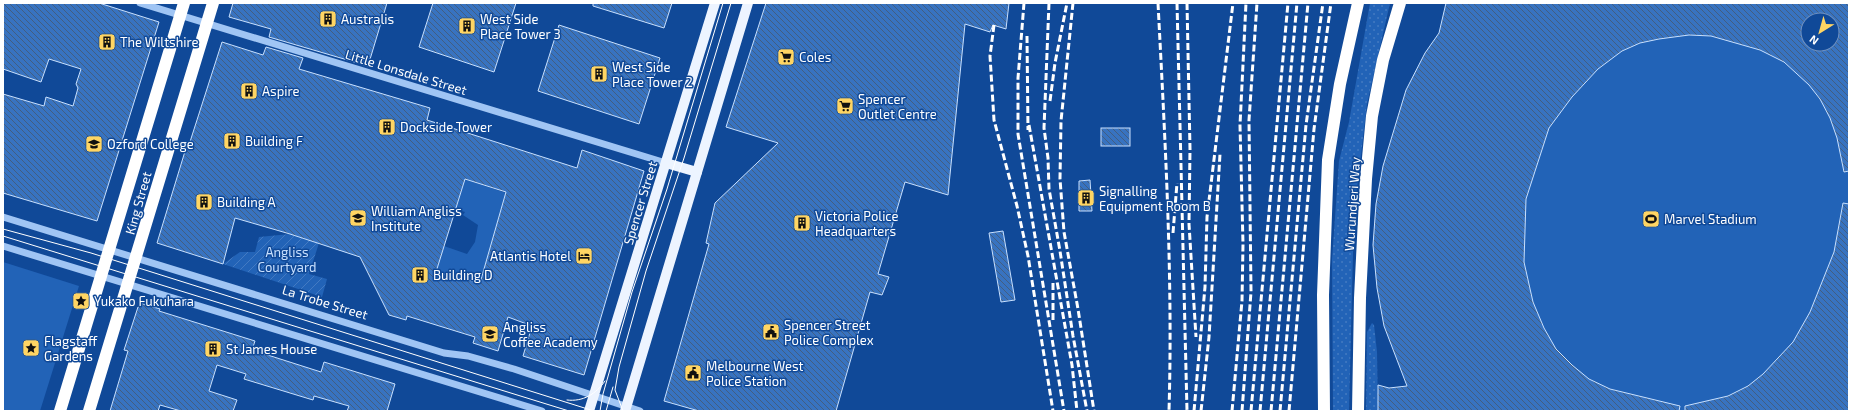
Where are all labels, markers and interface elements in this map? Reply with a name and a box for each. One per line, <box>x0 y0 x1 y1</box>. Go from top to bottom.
building icon: Australis <box>318 9 338 29</box>
place label: Australis <box>341 11 394 27</box>
place label: West Side Place Tower 3 <box>480 11 561 42</box>
north arrow <box>1800 12 1840 52</box>
building icon: West Side Place Tower 3 <box>457 16 477 36</box>
building icon: The Wiltshire <box>97 32 117 52</box>
text: N <box>1807 33 1821 48</box>
place label: The Wiltshire <box>120 34 199 50</box>
street label: Little Lonsdale Street <box>343 46 469 98</box>
supermarket icon: Coles <box>776 47 796 67</box>
place label: Coles <box>799 49 831 65</box>
place label: West Side Place Tower 2 <box>612 59 693 90</box>
building icon: West Side Place Tower 2 <box>589 64 609 84</box>
building icon: Aspire <box>239 81 259 101</box>
place label: Aspire <box>262 83 299 99</box>
place label: Spencer Outlet Centre <box>858 91 937 122</box>
supermarket icon: Spencer Outlet Centre <box>835 96 855 116</box>
building icon: Dockside Tower <box>377 117 397 137</box>
place label: Dockside Tower <box>400 119 492 135</box>
building icon: Building F <box>222 131 242 151</box>
place label: Building F <box>245 133 303 149</box>
school or university icon: Ozford College <box>84 134 104 154</box>
place label: Ozford College <box>107 136 194 152</box>
street label: Wurundjeri Way <box>1341 156 1363 252</box>
street label: Spencer Street <box>620 159 660 247</box>
street label: King Street <box>121 170 155 236</box>
place label: Signalling Equipment Room B <box>1099 183 1211 214</box>
building icon: Signalling Equipment Room B <box>1076 188 1096 208</box>
building icon: Building A <box>194 192 214 212</box>
place label: Building A <box>217 194 276 210</box>
place label: William Angliss Institute <box>371 203 462 234</box>
school or university icon: William Angliss Institute <box>348 208 368 228</box>
place label: Victoria Police Headquarters <box>815 208 899 239</box>
sports icon: Marvel Stadium <box>1641 209 1661 229</box>
place label: Marvel Stadium <box>1664 211 1757 227</box>
building icon: Victoria Police Headquarters <box>792 213 812 233</box>
park label: Angliss Courtyard <box>258 244 316 275</box>
hotel icon: Atlantis Hotel <box>574 246 594 266</box>
place label: Atlantis Hotel <box>490 248 571 264</box>
building icon: Building D <box>410 265 430 285</box>
place label: Building D <box>433 267 493 283</box>
street label: La Trobe Street <box>280 281 370 323</box>
place icon: Yukako Fukuhara <box>71 291 91 311</box>
place label: Yukako Fukuhara <box>94 293 194 309</box>
place label: Spencer Street Police Complex <box>784 317 874 348</box>
place label: Angliss Coffee Academy <box>503 319 598 350</box>
public building icon: Spencer Street Police Complex <box>761 322 781 342</box>
school or university icon: Angliss Coffee Academy <box>480 324 500 344</box>
place label: Flagstaff Gardens <box>44 333 98 364</box>
place icon: Flagstaff Gardens <box>21 338 41 358</box>
building icon: St James House <box>203 339 223 359</box>
place label: St James House <box>226 341 317 357</box>
place label: Melbourne West Police Station <box>706 358 804 389</box>
public building icon: Melbourne West Police Station <box>683 363 703 383</box>

